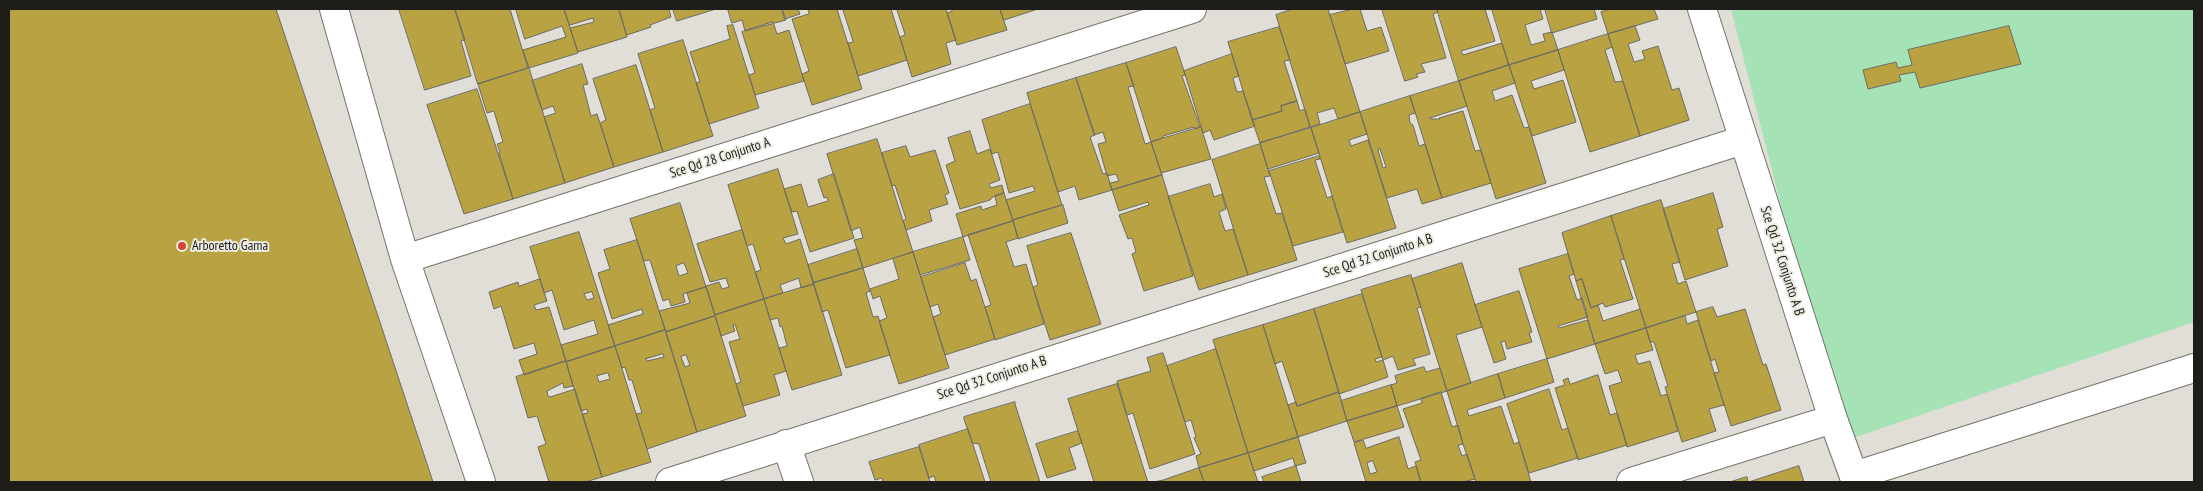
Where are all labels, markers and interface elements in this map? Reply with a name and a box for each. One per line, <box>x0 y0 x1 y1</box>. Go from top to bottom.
street label: Sce Qd 28 Conjunto A <box>668 134 772 182</box>
street label: Sce Qd 32 Conjunto A B <box>1756 204 1808 318</box>
street label: Sce Qd 32 Conjunto A B <box>1321 230 1435 282</box>
place label: Arboretto Gama <box>192 238 268 254</box>
marker: Arboretto Gama <box>176 240 188 252</box>
street label: Sce Qd 32 Conjunto A B <box>935 352 1049 404</box>

